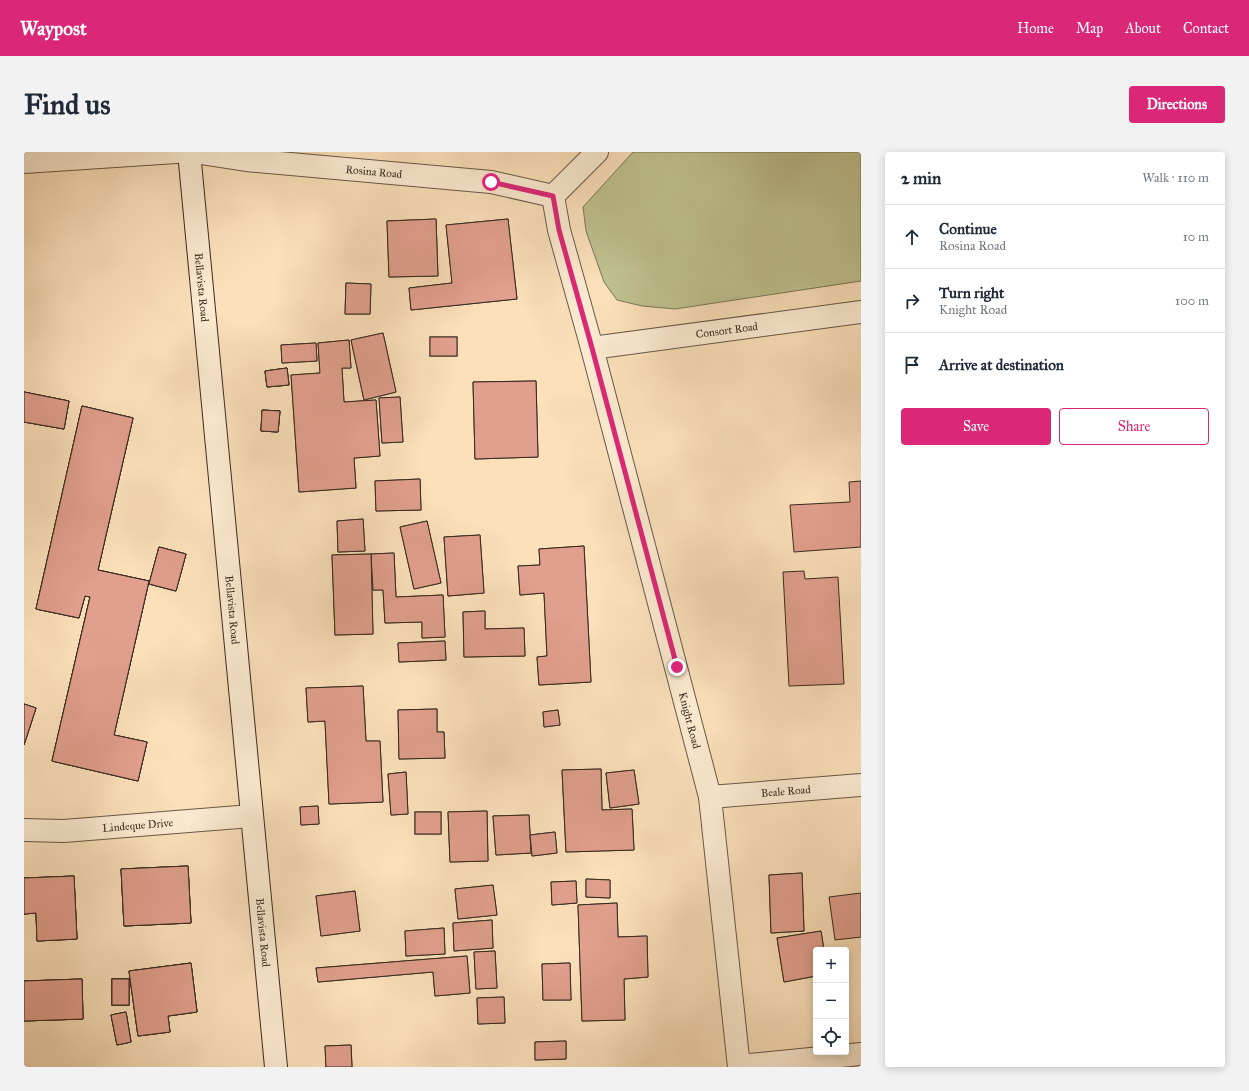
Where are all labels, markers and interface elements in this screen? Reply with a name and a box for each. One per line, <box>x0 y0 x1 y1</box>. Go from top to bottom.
text: Waypost <box>20 17 87 40</box>
text: Home <box>1017 20 1054 37</box>
text: Map <box>1076 20 1103 37</box>
text: About <box>1125 20 1161 37</box>
text: Contact <box>1183 20 1229 37</box>
button: Directions <box>1129 86 1225 123</box>
text: Find us <box>24 87 110 122</box>
street label: Rosina Road <box>345 163 403 181</box>
text: 2 min <box>901 168 941 189</box>
text: Walk · 110 m <box>1142 170 1209 186</box>
route start <box>482 173 500 191</box>
text: Continue <box>939 220 997 238</box>
icon: ahead <box>901 226 923 248</box>
text: 10 m <box>1183 229 1209 245</box>
text: Rosina Road <box>939 238 1006 254</box>
street label: Bellavista Road <box>192 252 211 323</box>
text: Turn right <box>939 284 1004 302</box>
icon: right <box>901 290 923 312</box>
text: 100 m <box>1175 293 1209 309</box>
text: Knight Road <box>939 302 1007 318</box>
street label: Consort Road <box>695 320 759 341</box>
icon: arrive <box>901 354 923 376</box>
text: Arrive at destination <box>939 356 1064 374</box>
button: Save <box>901 408 1051 445</box>
button: Share <box>1059 408 1209 445</box>
street label: Bellavista Road <box>222 575 242 646</box>
route end <box>668 658 686 676</box>
street label: Knight Road <box>676 691 703 750</box>
street label: Beale Road <box>760 783 812 800</box>
street label: Lindeque Drive <box>102 816 174 835</box>
street label: Bellavista Road <box>253 897 273 968</box>
map controls <box>813 947 849 1055</box>
button: + <box>813 947 849 983</box>
button: − <box>813 983 849 1019</box>
button: locate <box>813 1019 849 1055</box>

